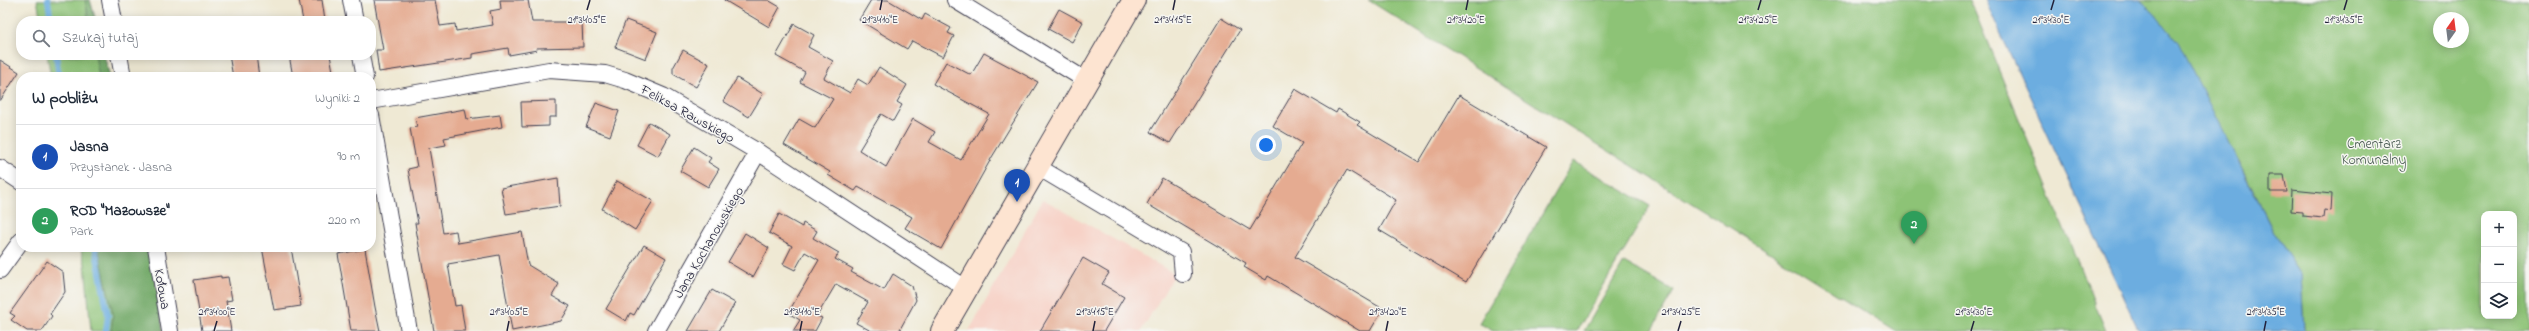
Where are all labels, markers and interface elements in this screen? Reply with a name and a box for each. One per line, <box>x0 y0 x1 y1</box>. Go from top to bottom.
north arrow <box>2433 12 2469 48</box>
text: 21°34'05"E <box>568 13 606 28</box>
text: 21°34'10"E <box>862 13 898 28</box>
text: 21°34'15"E <box>1154 13 1192 28</box>
text: 21°34'20"E <box>1447 13 1485 28</box>
text: 21°34'25"E <box>1738 13 1778 28</box>
text: 21°34'30"E <box>2033 13 2069 28</box>
text: 21°34'35"E <box>2325 13 2363 28</box>
search box <box>16 16 376 60</box>
icon: search <box>30 27 52 49</box>
text: Szukaj tutaj <box>62 27 138 49</box>
street label: Feliksa Rawskiego <box>635 79 738 150</box>
text: W pobliżu <box>32 86 98 111</box>
text: Wyniki: 2 <box>315 89 360 108</box>
park label: Cmentarz Komunalny <box>2342 134 2406 172</box>
your location <box>1256 135 1276 155</box>
text: Jasna <box>70 136 109 158</box>
text: 1 <box>43 147 47 166</box>
text: 90 m <box>337 147 360 166</box>
text: Przystanek · Jasna <box>70 158 172 177</box>
pin: 1 <box>1004 169 1030 202</box>
street label: Jana Kochanowskiego <box>669 183 751 303</box>
text: ROD "Mazowsze" <box>70 200 170 222</box>
text: 2 <box>42 211 48 230</box>
text: 220 m <box>328 211 360 230</box>
pin: 2 <box>1901 211 1927 244</box>
map controls <box>2481 211 2517 319</box>
button: + <box>2481 211 2517 247</box>
text: Park <box>70 222 94 241</box>
button: − <box>2481 247 2517 283</box>
street label: Kołowa <box>148 267 175 311</box>
button: layers <box>2481 283 2517 319</box>
text: 21°34'00"E <box>198 305 236 320</box>
text: 21°34'05"E <box>490 305 528 320</box>
text: 21°34'10"E <box>784 305 820 320</box>
text: 21°34'15"E <box>1076 305 1114 320</box>
text: 21°34'20"E <box>1369 305 1407 320</box>
text: 21°34'25"E <box>1661 305 1701 320</box>
text: 21°34'30"E <box>1956 305 1992 320</box>
text: 21°34'35"E <box>2247 305 2285 320</box>

